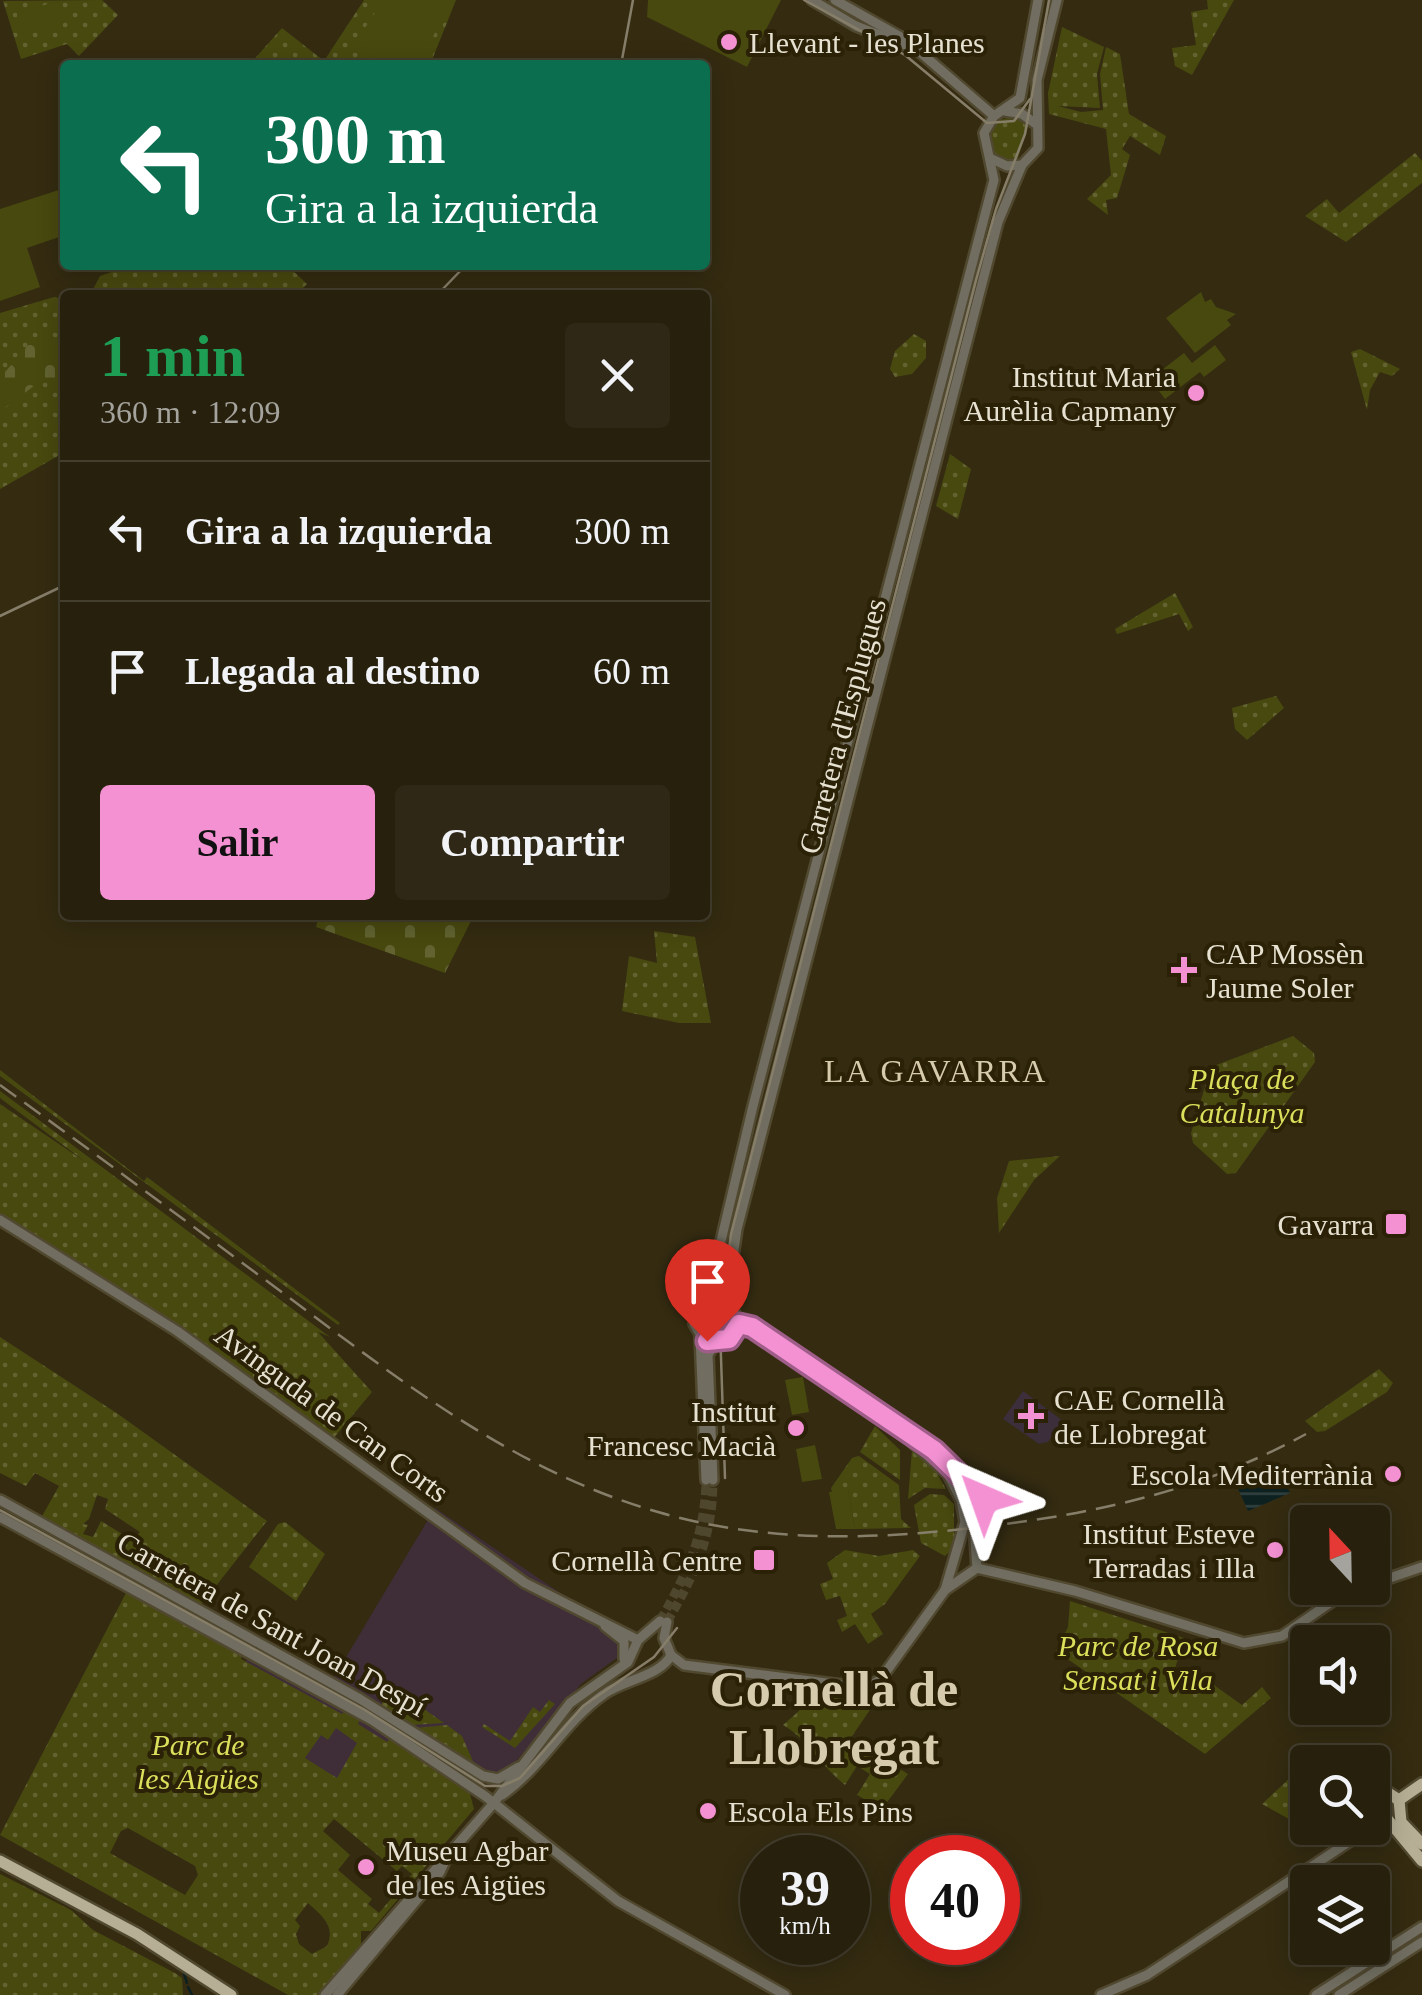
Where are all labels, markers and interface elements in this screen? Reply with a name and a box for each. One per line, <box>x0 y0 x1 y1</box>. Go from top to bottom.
place label: Llevant - les Planes <box>749 26 985 59</box>
marker: Llevant - les Planes <box>718 31 740 53</box>
icon: left <box>100 100 230 230</box>
text: 300 m <box>265 101 446 178</box>
text: Gira a la izquierda <box>265 183 599 233</box>
text: 1 min <box>100 323 245 389</box>
button: close <box>565 323 670 428</box>
place label: Institut Maria Aurèlia Capmany <box>964 360 1176 427</box>
marker: Institut Maria Aurèlia Capmany <box>1185 382 1207 404</box>
text: 360 m · 12:09 <box>100 394 280 430</box>
icon: left <box>100 504 155 559</box>
text: Gira a la izquierda <box>185 510 492 552</box>
text: 300 m <box>574 510 670 552</box>
street label: Carretera d'Esplugues <box>792 595 892 857</box>
icon: arrive <box>100 644 155 699</box>
text: Llegada al destino <box>185 650 481 692</box>
text: 60 m <box>593 650 670 692</box>
button: Salir <box>100 785 375 900</box>
button: Compartir <box>395 785 670 900</box>
place label: CAP Mossèn Jaume Soler <box>1206 937 1364 1004</box>
marker: CAP Mossèn Jaume Soler <box>1171 957 1197 983</box>
district label: LA GAVARRA <box>824 1053 1048 1089</box>
park label: Plaça de Catalunya <box>1180 1062 1305 1129</box>
place label: Gavarra <box>1277 1208 1374 1241</box>
marker: Gavarra <box>1383 1211 1409 1237</box>
pin <box>665 1239 750 1342</box>
icon: arrive <box>680 1254 735 1309</box>
street label: Avinguda de Can Corts <box>209 1317 455 1509</box>
place label: CAE Cornellà de Llobregat <box>1054 1383 1225 1450</box>
place label: Institut Francesc Macià <box>587 1395 777 1462</box>
marker: CAE Cornellà de Llobregat <box>1018 1403 1044 1429</box>
marker: Institut Francesc Macià <box>785 1417 807 1439</box>
position arrow <box>932 1447 1036 1551</box>
place label: Escola Mediterrània <box>1131 1458 1373 1491</box>
marker: Escola Mediterrània <box>1382 1463 1404 1485</box>
north arrow <box>1290 1505 1390 1605</box>
map controls <box>1290 1505 1390 1965</box>
place label: Institut Esteve Terradas i Illa <box>1083 1517 1255 1584</box>
street label: Carretera de Sant Joan Despí <box>112 1525 433 1723</box>
marker: Institut Esteve Terradas i Illa <box>1264 1539 1286 1561</box>
place label: Cornellà Centre <box>551 1544 742 1577</box>
marker: Cornellà Centre <box>751 1547 777 1573</box>
button: sound <box>1290 1625 1390 1725</box>
park label: Parc de Rosa Sensat i Vila <box>1057 1629 1218 1696</box>
district label: Cornellà de Llobregat <box>710 1661 958 1775</box>
park label: Parc de les Aigües <box>137 1728 259 1795</box>
button: search <box>1290 1745 1390 1845</box>
place label: Escola Els Pins <box>728 1795 913 1828</box>
marker: Escola Els Pins <box>697 1800 719 1822</box>
place label: Museu Agbar de les Aigües <box>386 1834 548 1901</box>
speed limit sign: 40 <box>890 1835 1020 1965</box>
marker: Museu Agbar de les Aigües <box>355 1856 377 1878</box>
text: 39 <box>780 1860 830 1916</box>
button: layers <box>1290 1865 1390 1965</box>
text: km/h <box>779 1912 831 1939</box>

